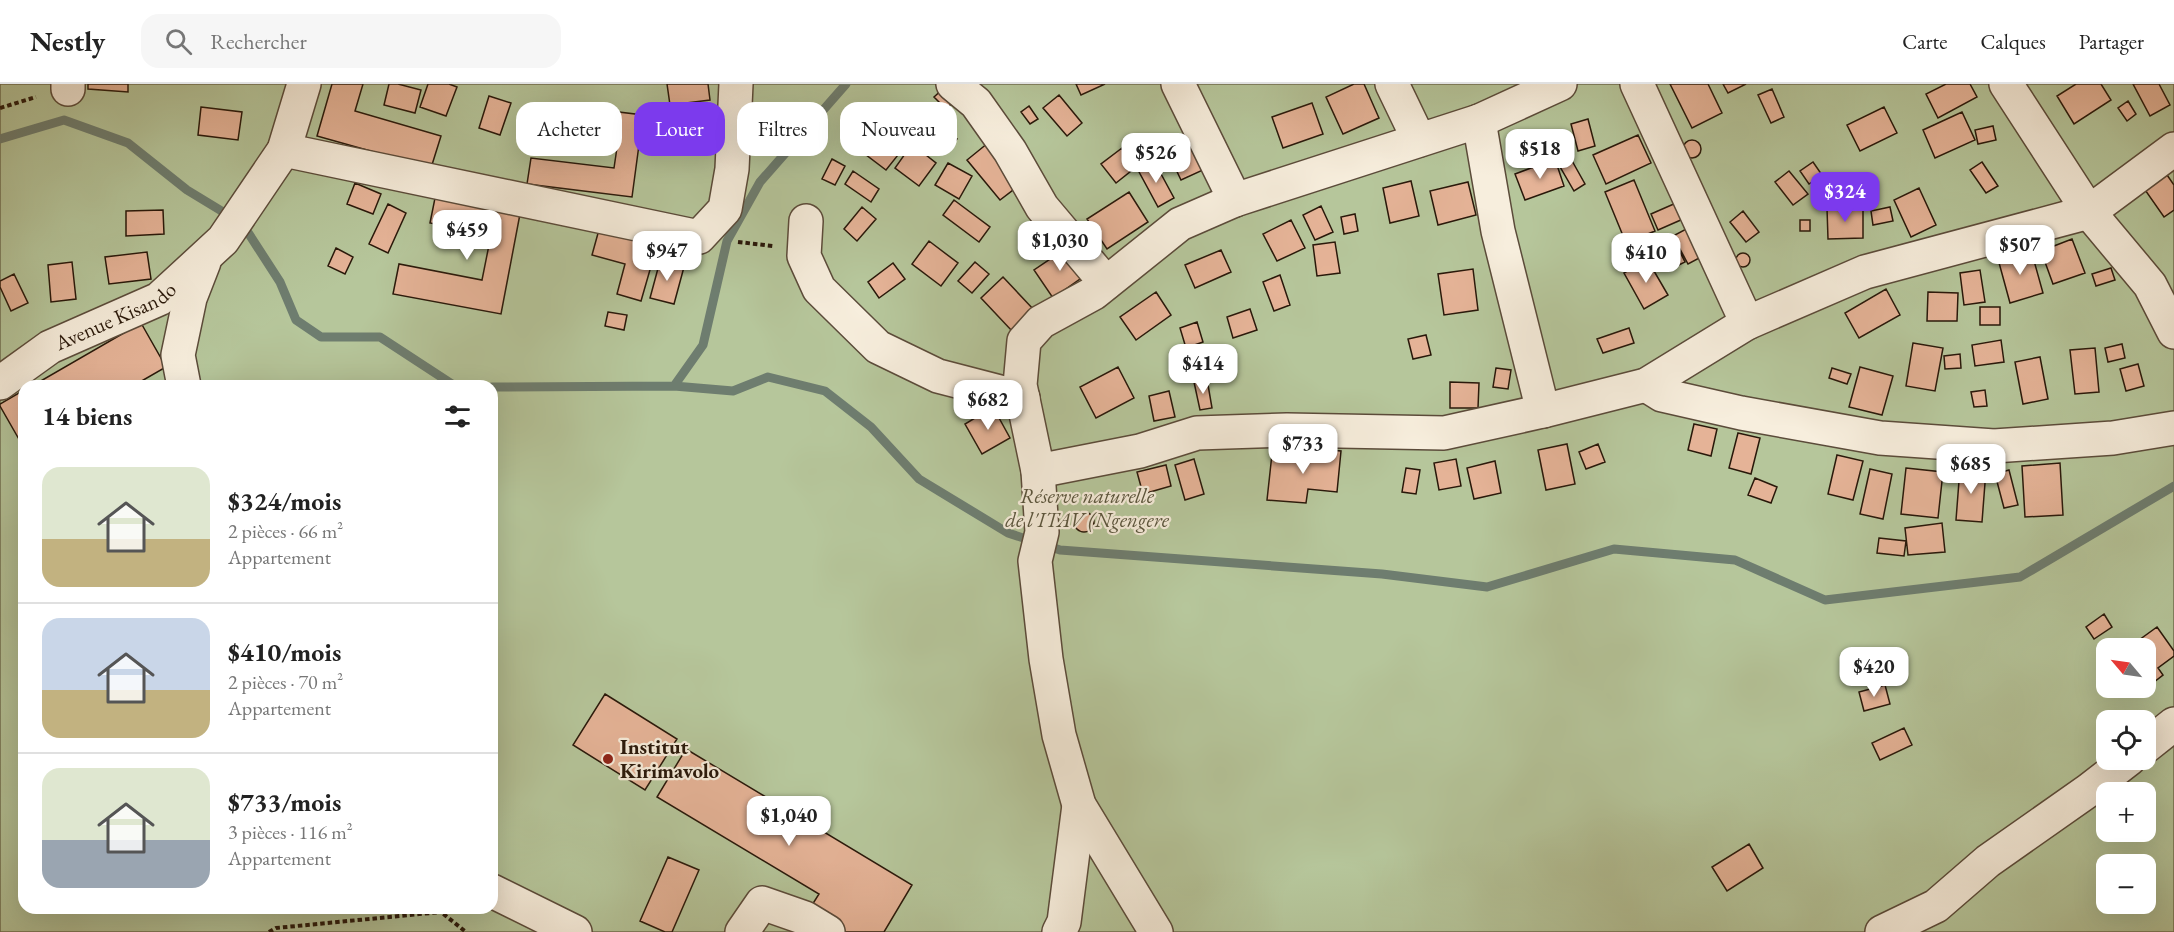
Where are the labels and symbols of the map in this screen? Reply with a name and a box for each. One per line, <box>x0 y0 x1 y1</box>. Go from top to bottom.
pin: $518 <box>1504 129 1576 180</box>
pin: $526 <box>1120 133 1192 184</box>
pin: $324 <box>1809 172 1881 223</box>
pin: $459 <box>431 210 503 261</box>
pin: $1,030 <box>1011 221 1109 272</box>
pin: $507 <box>1984 225 2056 276</box>
pin: $947 <box>631 231 703 282</box>
pin: $410 <box>1610 233 1682 284</box>
street label: Avenue Kisando <box>50 276 182 357</box>
pin: $414 <box>1167 344 1239 395</box>
pin: $682 <box>952 380 1024 431</box>
pin: $733 <box>1267 424 1339 475</box>
pin: $685 <box>1935 444 2007 495</box>
park label: Réserve naturelle de l'ITAV (Ngengere <box>1005 482 1170 533</box>
north arrow <box>2096 638 2156 698</box>
pin: $420 <box>1838 647 1910 698</box>
place label: Institut Kirimavolo <box>620 733 719 784</box>
marker: Institut Kirimavolo <box>601 752 615 766</box>
pin: $1,040 <box>740 796 838 847</box>

